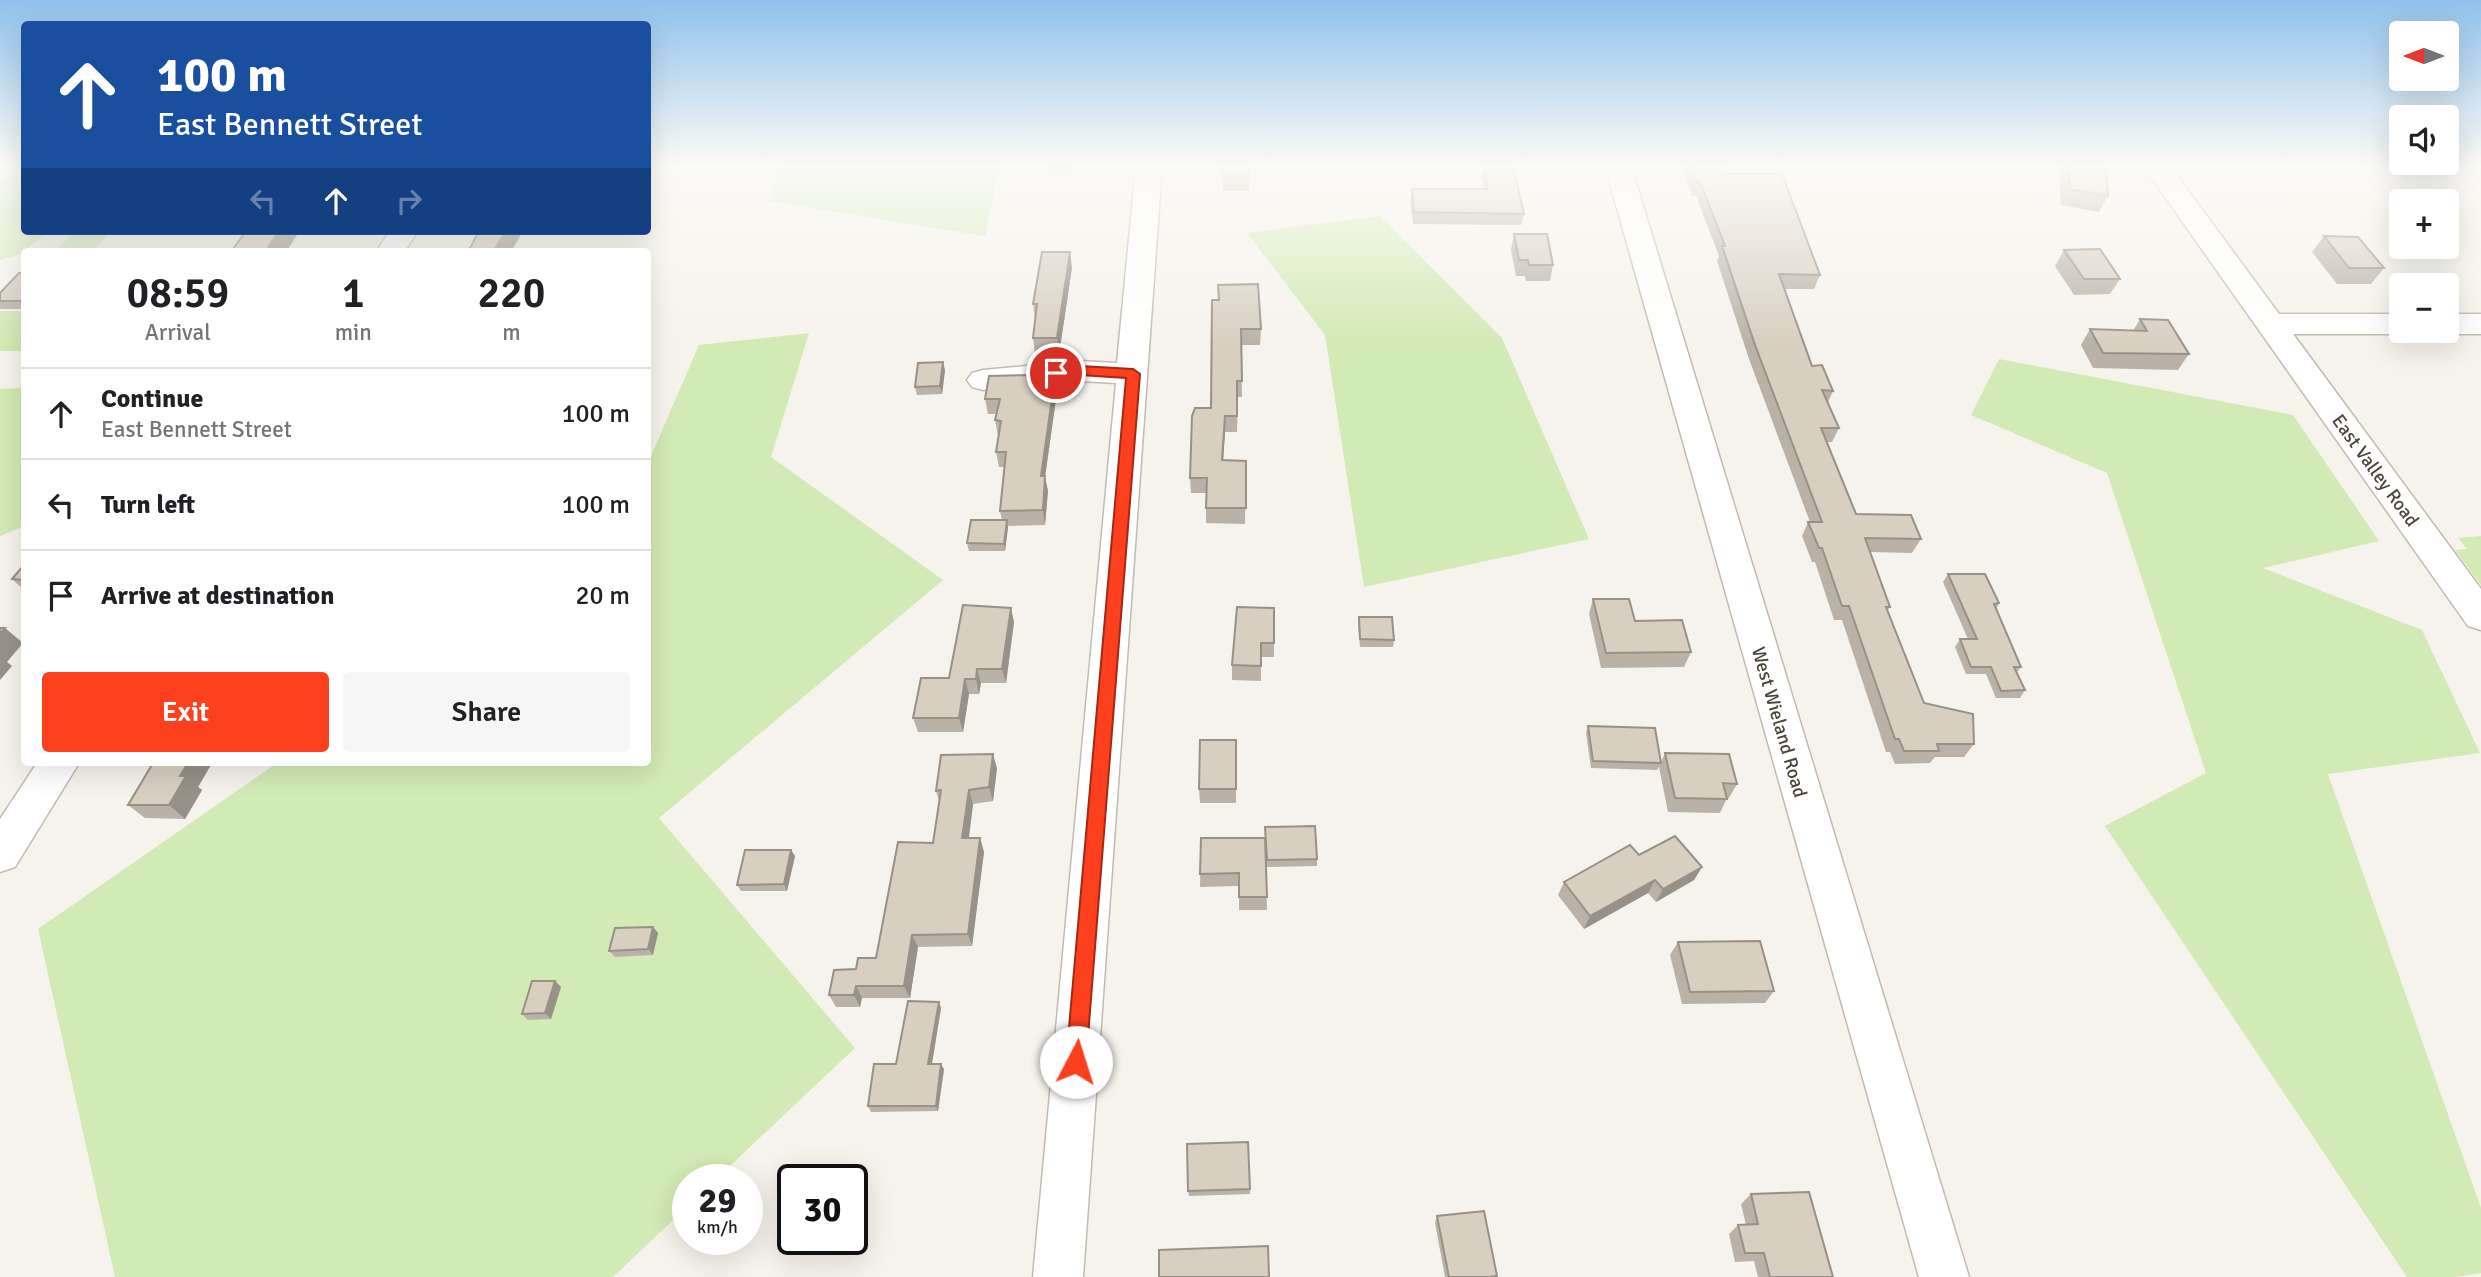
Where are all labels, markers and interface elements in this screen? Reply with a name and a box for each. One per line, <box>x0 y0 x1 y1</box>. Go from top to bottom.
north arrow <box>2389 21 2459 91</box>
map controls <box>2389 21 2459 343</box>
text: 100 m <box>157 45 287 105</box>
icon: ahead <box>42 49 133 140</box>
text: East Bennett Street <box>157 105 422 144</box>
button: sound <box>2389 105 2459 175</box>
icon: left <box>244 182 282 220</box>
icon: ahead <box>317 182 355 220</box>
icon: right <box>390 182 428 220</box>
button: + <box>2389 189 2459 259</box>
text: 08:59 <box>127 268 229 319</box>
text: 1 <box>342 268 365 319</box>
text: 220 <box>477 268 545 319</box>
button: − <box>2389 273 2459 343</box>
text: Arrival <box>145 318 211 347</box>
text: min <box>335 318 372 347</box>
text: m <box>502 318 521 347</box>
pin <box>1026 343 1086 403</box>
icon: arrive <box>1037 354 1075 392</box>
text: Continue <box>101 383 203 415</box>
icon: ahead <box>42 395 80 433</box>
text: 100 m <box>561 398 630 430</box>
street label: East Valley Road <box>2326 410 2424 531</box>
text: East Bennett Street <box>101 415 292 444</box>
icon: left <box>42 486 80 524</box>
text: Turn left <box>101 489 195 521</box>
text: 100 m <box>561 489 630 521</box>
icon: arrive <box>42 577 80 615</box>
text: Arrive at destination <box>101 580 334 612</box>
text: 20 m <box>575 580 630 612</box>
street label: West Wieland Road <box>1746 644 1812 800</box>
button: Exit <box>42 672 329 752</box>
button: Share <box>343 672 630 752</box>
position arrow <box>1039 1025 1113 1099</box>
speed limit sign: 30 <box>777 1164 868 1255</box>
text: 29 <box>699 1179 736 1222</box>
text: km/h <box>697 1216 738 1238</box>

